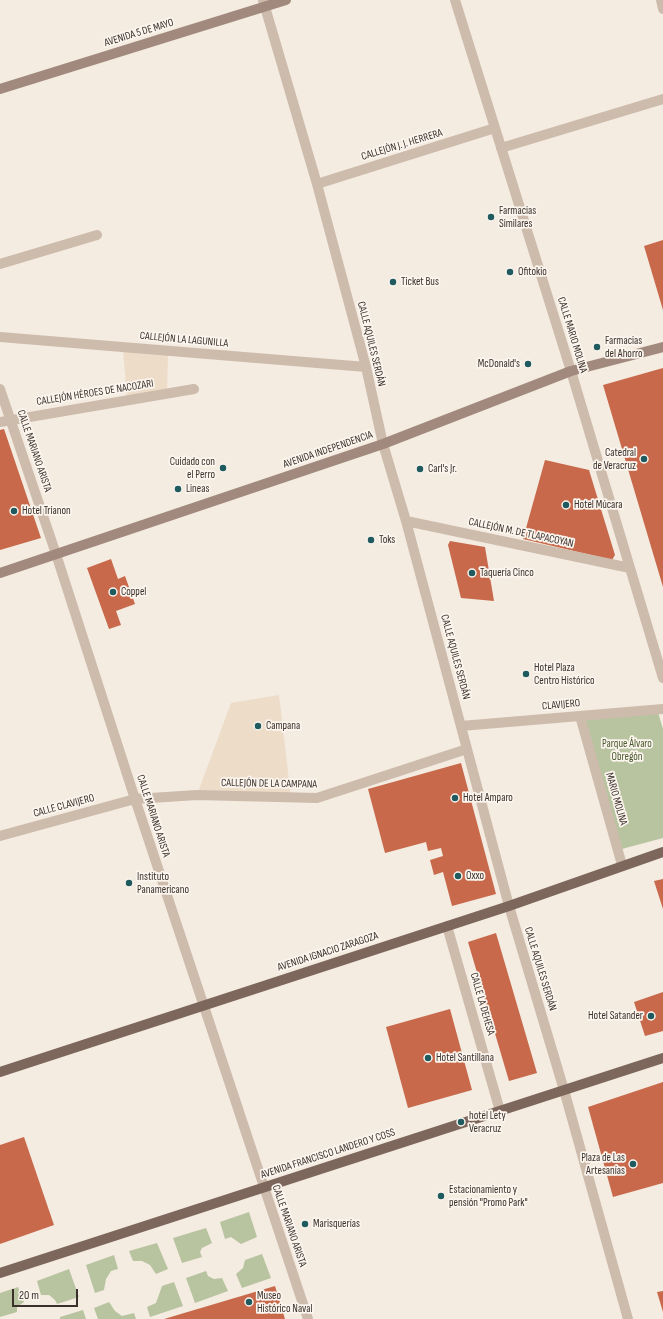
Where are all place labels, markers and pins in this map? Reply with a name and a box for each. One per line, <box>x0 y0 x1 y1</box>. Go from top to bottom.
place label: Farmacias Similares <box>499 204 536 230</box>
marker: Farmacias Similares <box>486 212 496 222</box>
place label: Ofitokio <box>518 265 547 279</box>
marker: Ofitokio <box>505 267 515 277</box>
place label: Ticket Bus <box>401 275 439 289</box>
marker: Ticket Bus <box>388 277 398 287</box>
place label: Farmacias del Ahorro <box>605 334 643 360</box>
marker: Farmacias del Ahorro <box>592 342 602 352</box>
place label: McDonald's <box>478 357 520 371</box>
marker: McDonald's <box>523 359 533 369</box>
place label: Catedral de Veracruz <box>593 446 636 472</box>
marker: Catedral de Veracruz <box>639 454 649 464</box>
place label: Cuidado con el Perro <box>170 455 215 481</box>
place label: Carl's Jr. <box>428 462 457 476</box>
marker: Cuidado con el Perro <box>218 463 228 473</box>
marker: Carl's Jr. <box>415 464 425 474</box>
place label: Lineas <box>186 482 209 496</box>
marker: Lineas <box>173 484 183 494</box>
place label: Hotel Múcara <box>574 498 622 512</box>
marker: Hotel Múcara <box>561 500 571 510</box>
place label: Hotel Trianon <box>22 504 71 518</box>
marker: Hotel Trianon <box>9 506 19 516</box>
place label: Toks <box>379 533 395 547</box>
marker: Toks <box>366 535 376 545</box>
place label: Taquería Cinco <box>480 566 534 580</box>
marker: Taquería Cinco <box>467 568 477 578</box>
place label: Coppel <box>121 585 146 599</box>
marker: Coppel <box>108 587 118 597</box>
place label: Hotel Plaza Centro Histórico <box>534 661 595 687</box>
marker: Hotel Plaza Centro Histórico <box>521 669 531 679</box>
place label: Campana <box>266 719 300 733</box>
marker: Campana <box>253 721 263 731</box>
place label: Hotel Amparo <box>463 791 513 805</box>
marker: Hotel Amparo <box>450 793 460 803</box>
place label: Oxxo <box>466 869 484 883</box>
place label: Instituto Panamericano <box>137 870 189 896</box>
marker: Oxxo <box>453 871 463 881</box>
marker: Instituto Panamericano <box>124 878 134 888</box>
place label: Hotel Satander <box>588 1009 643 1023</box>
marker: Hotel Satander <box>646 1011 656 1021</box>
place label: Hotel Santillana <box>436 1051 494 1065</box>
marker: Hotel Santillana <box>423 1053 433 1063</box>
place label: hotel Lety Veracruz <box>469 1109 506 1135</box>
marker: hotel Lety Veracruz <box>456 1117 466 1127</box>
place label: Plaza de Las Artesanías <box>581 1151 625 1177</box>
marker: Plaza de Las Artesanías <box>628 1159 638 1169</box>
place label: Estacionamiento y pensión "Promo Park" <box>449 1183 528 1209</box>
marker: Estacionamiento y pensión "Promo Park" <box>436 1191 446 1201</box>
place label: Marisquerías <box>313 1217 360 1231</box>
marker: Marisquerías <box>300 1219 310 1229</box>
place label: Museo Histórico Naval <box>257 1289 312 1315</box>
marker: Museo Histórico Naval <box>244 1297 254 1307</box>

